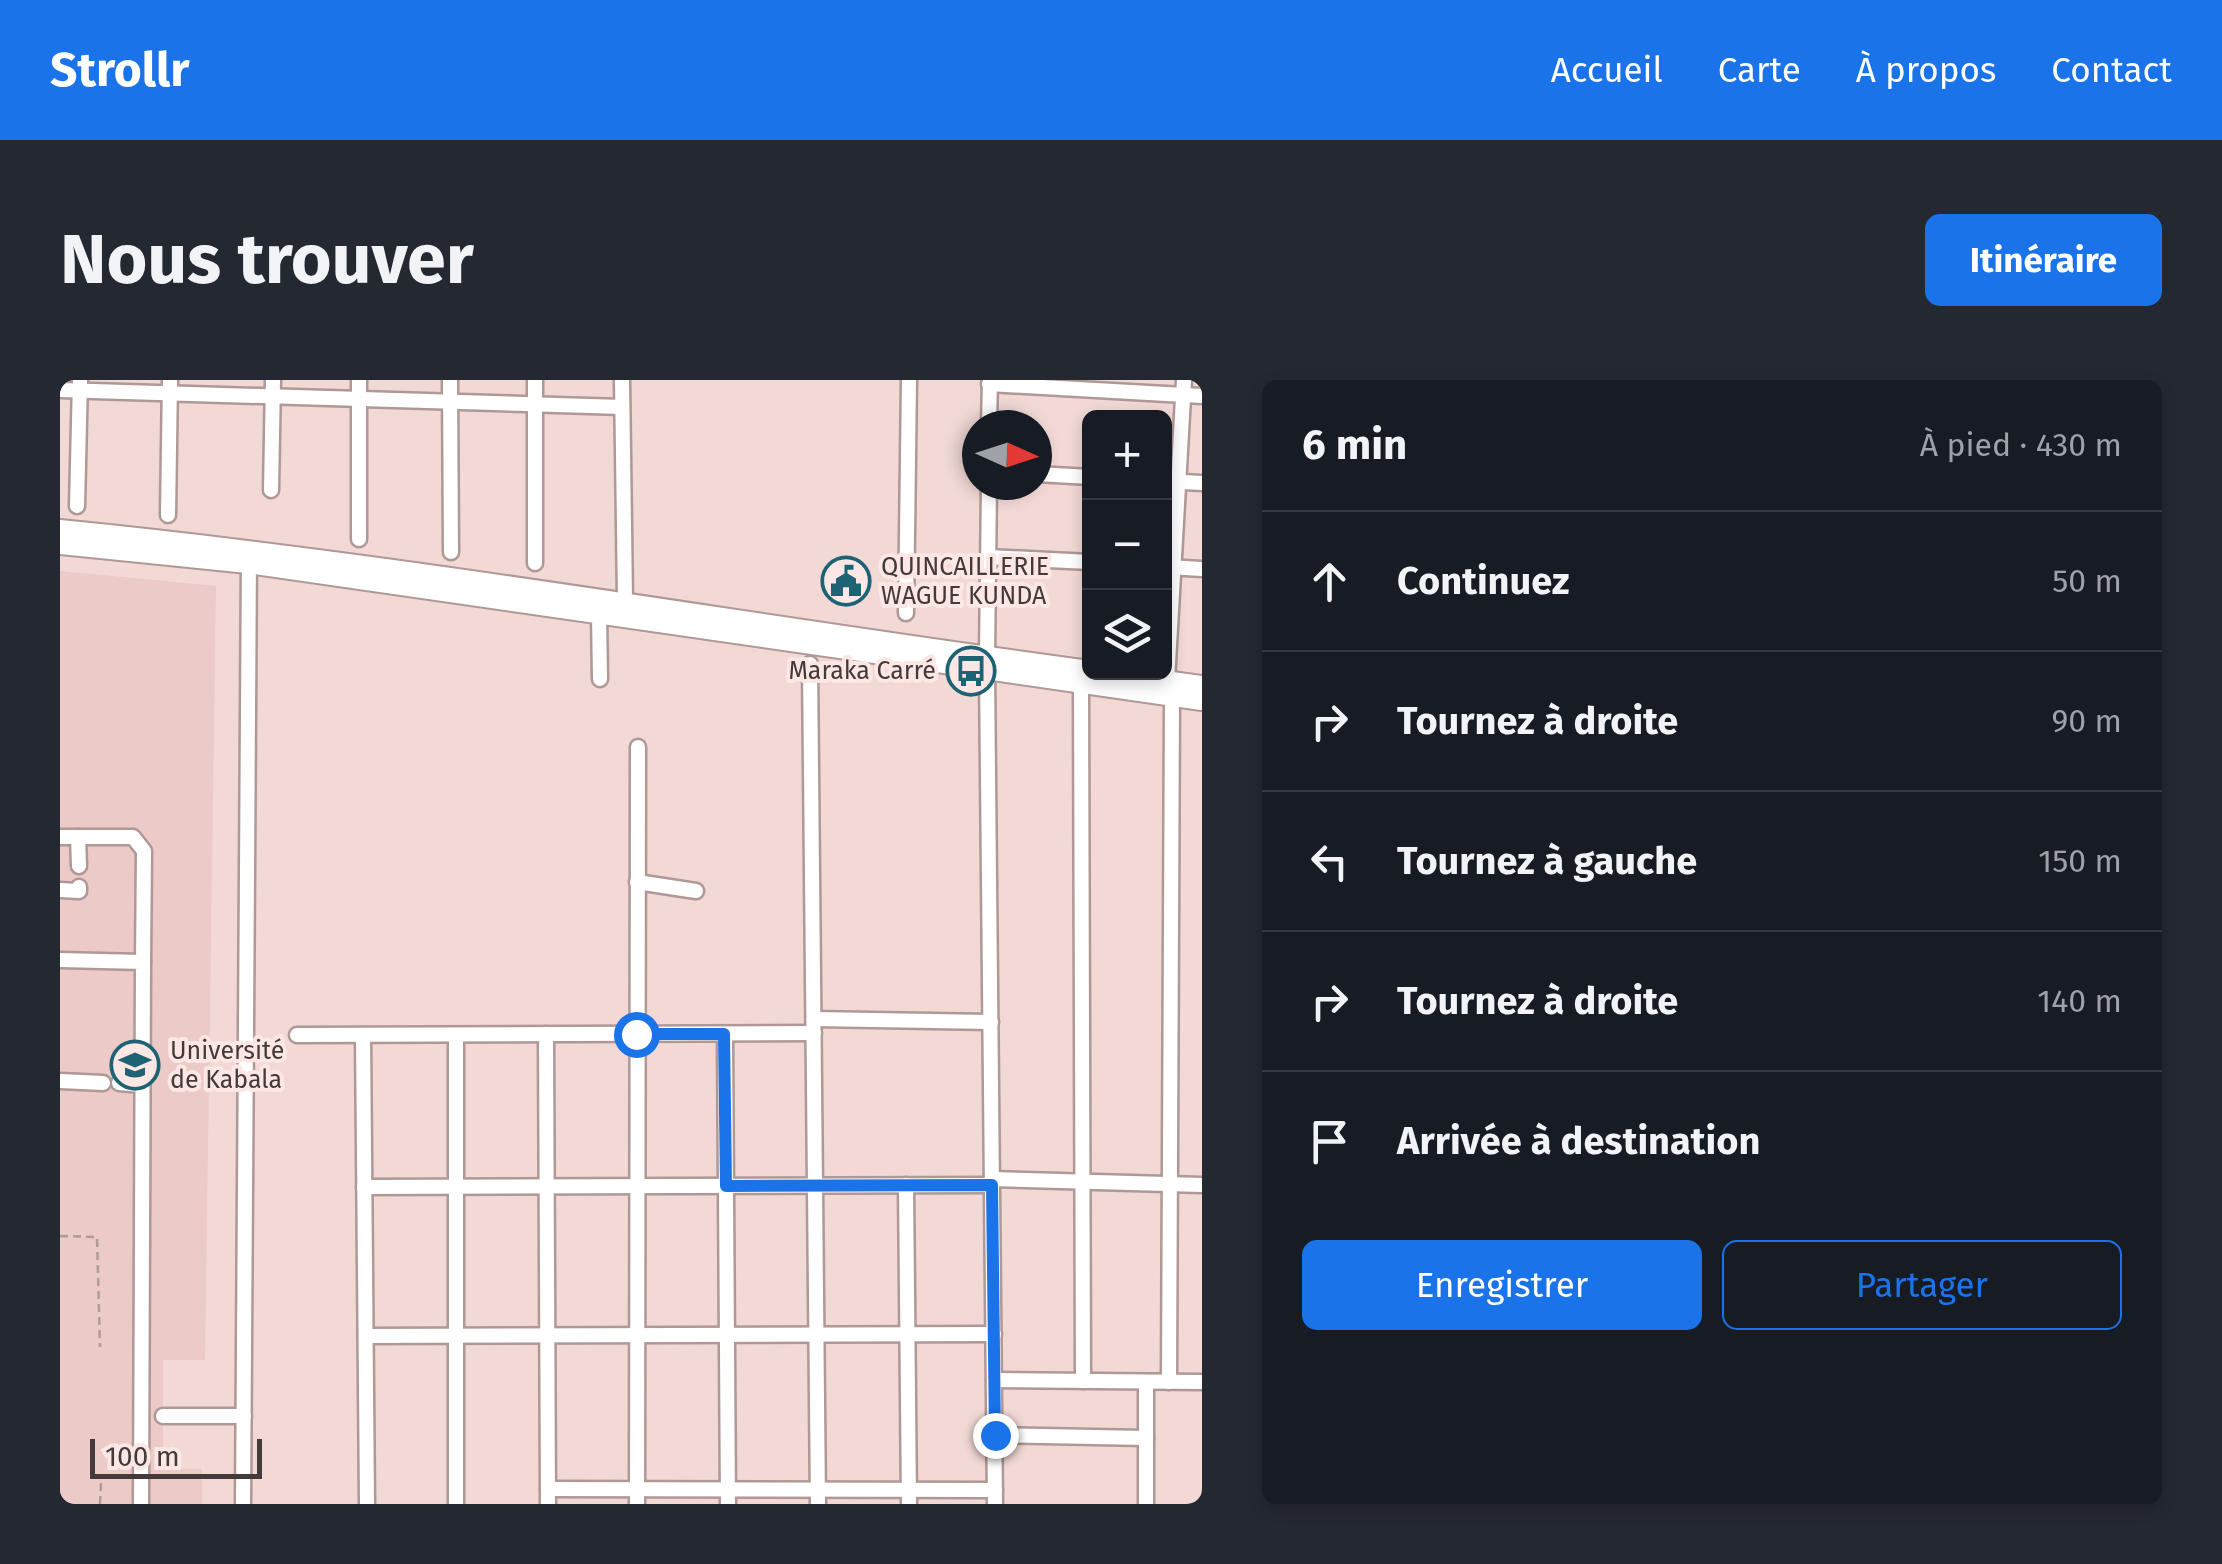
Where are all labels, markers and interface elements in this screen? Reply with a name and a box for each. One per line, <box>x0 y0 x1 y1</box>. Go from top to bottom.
text: Strollr <box>50 41 190 99</box>
text: Accueil <box>1551 49 1663 91</box>
text: Carte <box>1718 49 1801 91</box>
text: À propos <box>1856 49 1996 91</box>
text: Contact <box>2051 49 2172 91</box>
button: Itinéraire <box>1925 214 2162 306</box>
text: Nous trouver <box>60 218 474 302</box>
north arrow <box>962 410 1052 500</box>
map controls <box>1082 410 1172 680</box>
button: + <box>1082 410 1172 500</box>
text: 6 min <box>1302 420 1407 470</box>
text: À pied · 430 m <box>1920 426 2122 464</box>
button: − <box>1082 500 1172 590</box>
place label: QUINCAILLERIE WAGUE KUNDA <box>881 552 1049 611</box>
icon: ahead <box>1302 554 1357 609</box>
public building icon: QUINCAILLERIE WAGUE KUNDA <box>820 555 872 607</box>
text: Continuez <box>1397 558 1569 604</box>
text: 50 m <box>2052 562 2122 600</box>
button: layers <box>1082 590 1172 680</box>
bus stop icon: Maraka Carré <box>945 645 997 697</box>
place label: Maraka Carré <box>788 656 936 686</box>
icon: right <box>1302 694 1357 749</box>
text: Tournez à droite <box>1397 698 1678 744</box>
text: 90 m <box>2051 702 2122 740</box>
icon: left <box>1302 834 1357 889</box>
text: Tournez à gauche <box>1397 838 1697 884</box>
text: 150 m <box>2038 842 2122 880</box>
icon: right <box>1302 974 1357 1029</box>
text: Tournez à droite <box>1397 978 1678 1024</box>
text: 140 m <box>2037 982 2122 1020</box>
route start <box>614 1012 660 1058</box>
place label: Université de Kabala <box>170 1036 284 1095</box>
school or university icon: Université de Kabala <box>109 1039 161 1091</box>
icon: arrive <box>1302 1114 1357 1169</box>
text: Arrivée à destination <box>1397 1118 1760 1164</box>
button: Enregistrer <box>1302 1240 1702 1330</box>
button: Partager <box>1722 1240 2122 1330</box>
route end <box>973 1413 1019 1459</box>
scale bar <box>90 1434 262 1478</box>
text: 100 m <box>105 1440 180 1473</box>

